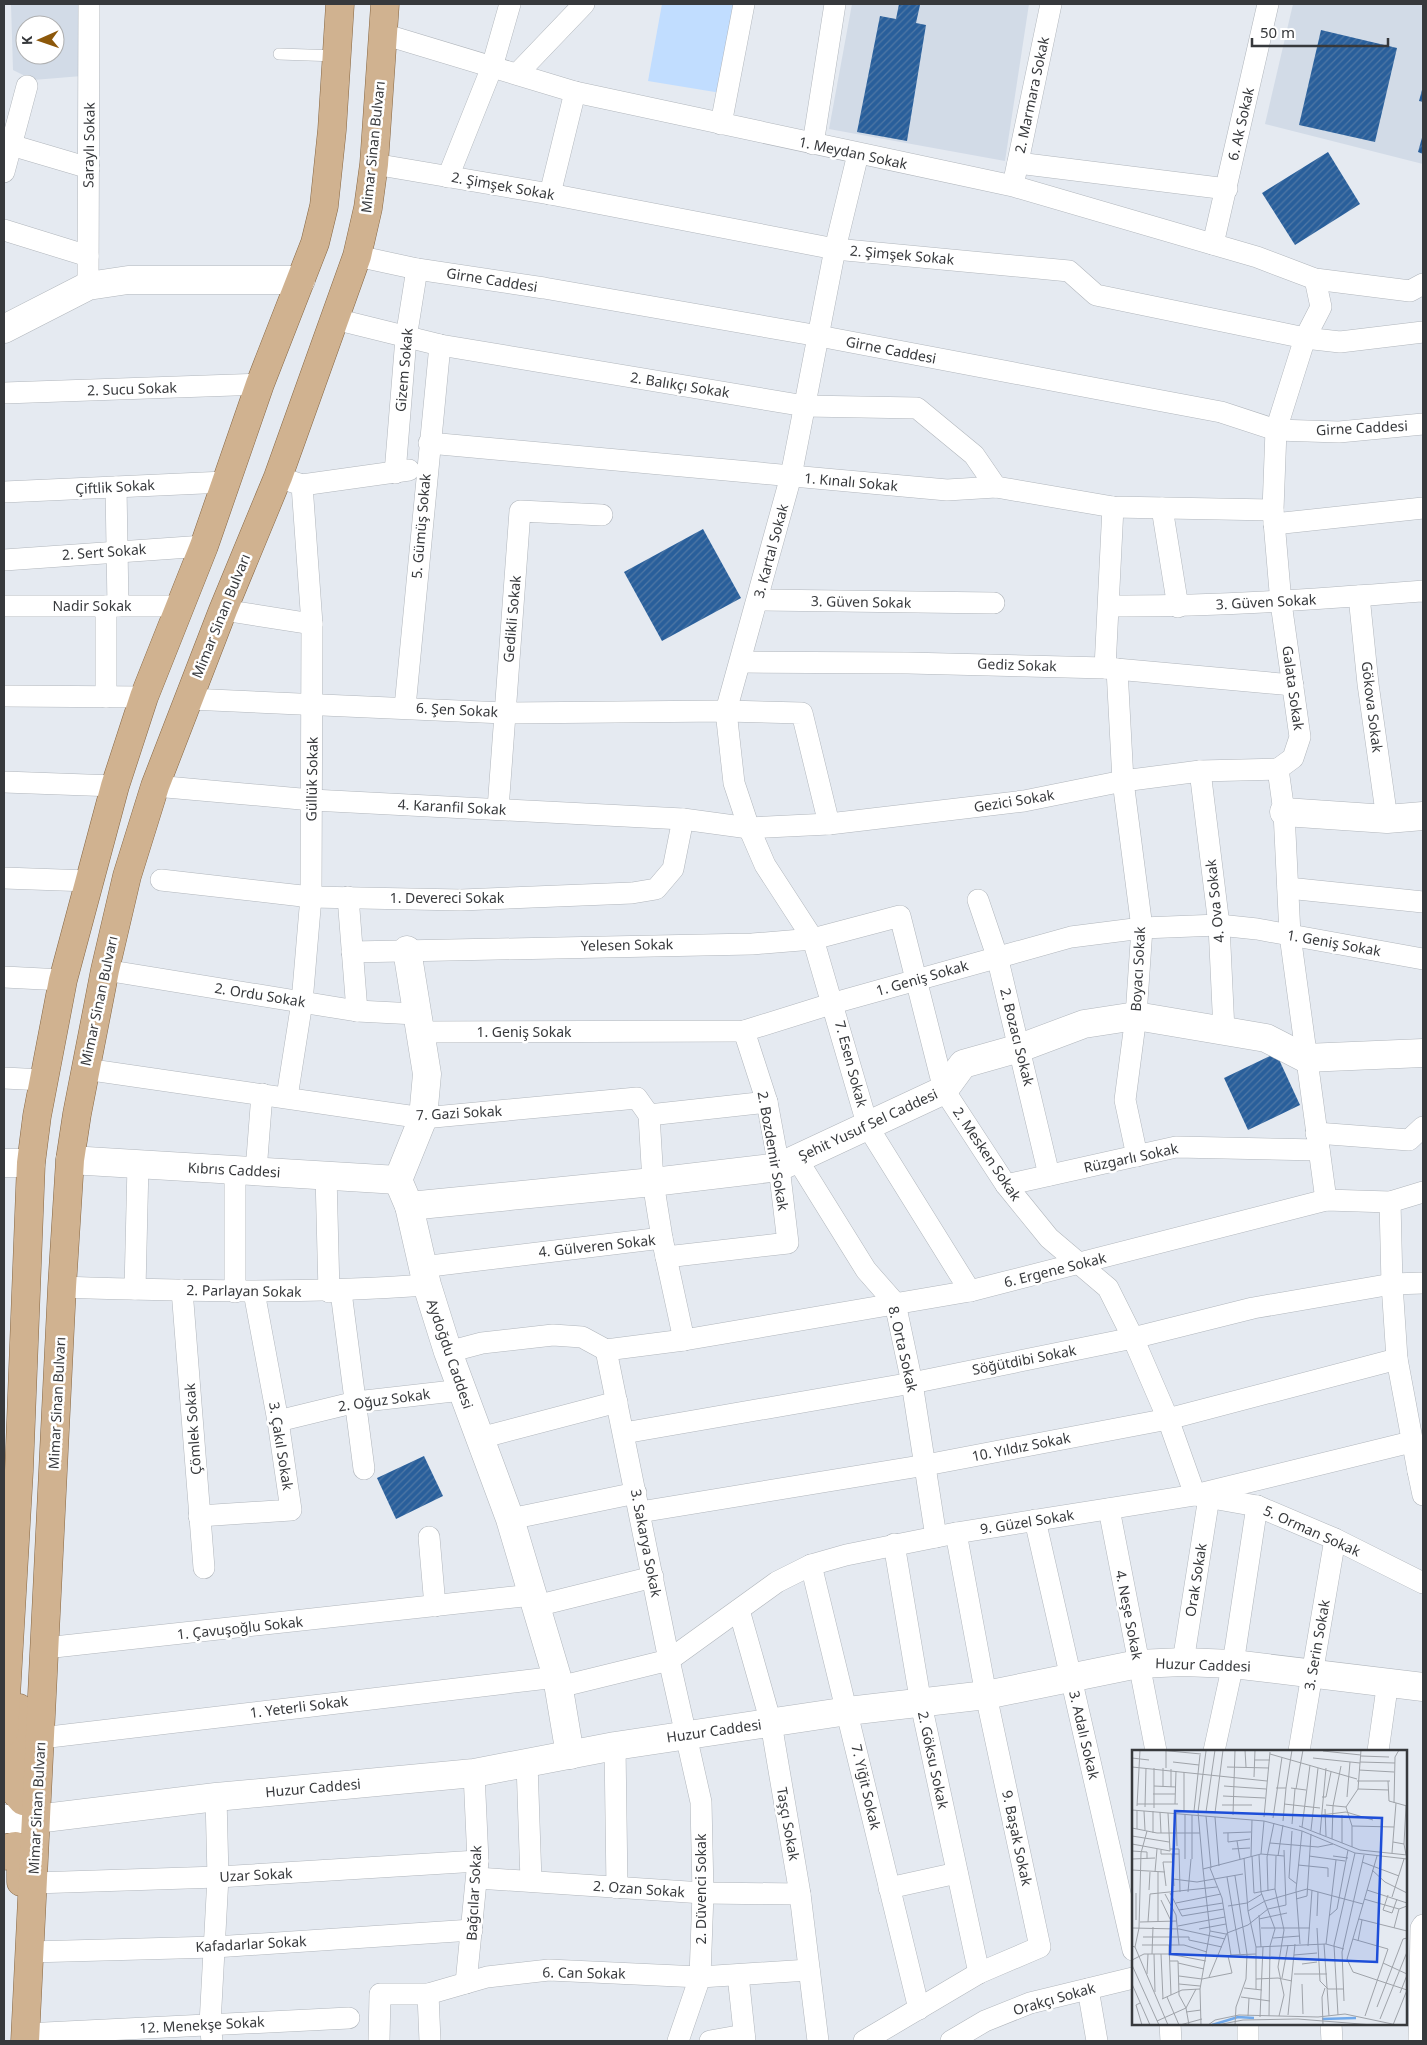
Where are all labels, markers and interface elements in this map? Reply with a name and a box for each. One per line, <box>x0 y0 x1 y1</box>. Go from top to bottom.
north arrow <box>15 15 65 65</box>
scale bar <box>1252 15 1388 47</box>
text: 50 m <box>1260 22 1295 42</box>
street label: 2. Marmara Sokak <box>1010 34 1053 155</box>
text: K <box>17 35 36 45</box>
street label: Mimar Sinan Bulvarı <box>356 80 389 214</box>
street label: 6. Ak Sokak <box>1223 85 1258 162</box>
street label: Saraylı Sokak <box>78 101 99 188</box>
street label: 1. Meydan Sokak <box>797 132 910 173</box>
street label: 2. Şimşek Sokak <box>450 167 557 204</box>
street label: 2. Şimşek Sokak <box>849 240 955 269</box>
street label: Girne Caddesi <box>445 263 539 296</box>
street label: Gizem Sokak <box>390 327 417 413</box>
street label: Girne Caddesi <box>844 331 938 368</box>
street label: 2. Balıkçı Sokak <box>629 367 731 402</box>
street label: 2. Sucu Sokak <box>87 377 178 400</box>
street label: Girne Caddesi <box>1316 416 1408 439</box>
street label: 1. Kınalı Sokak <box>803 468 899 495</box>
street label: 5. Gümüş Sokak <box>406 472 435 579</box>
street label: Çiftlik Sokak <box>75 475 156 498</box>
street label: 3. Kartal Sokak <box>749 501 792 600</box>
street label: 2. Sert Sokak <box>61 539 147 564</box>
street label: Mimar Sinan Bulvarı <box>187 551 254 681</box>
street label: Gedikli Sokak <box>498 574 525 663</box>
street label: 3. Güven Sokak <box>1215 589 1317 614</box>
street label: 3. Güven Sokak <box>811 591 912 612</box>
street label: Nadir Sokak <box>52 596 132 615</box>
street label: Galata Sokak <box>1278 645 1309 732</box>
street label: Gediz Sokak <box>977 654 1058 675</box>
street label: Gökova Sokak <box>1357 660 1388 754</box>
street label: 6. Şen Sokak <box>415 698 499 721</box>
street label: Güllük Sokak <box>301 736 322 822</box>
street label: Gezici Sokak <box>972 785 1056 816</box>
street label: 4. Karanfil Sokak <box>397 794 507 819</box>
street label: 4. Ova Sokak <box>1201 858 1228 944</box>
street label: 1. Devereci Sokak <box>390 888 505 907</box>
street label: Boyacı Sokak <box>1126 925 1149 1012</box>
street label: 1. Geniş Sokak <box>1286 925 1383 960</box>
street label: Mimar Sinan Bulvarı <box>75 934 122 1068</box>
street label: Yelesen Sokak <box>581 934 674 955</box>
street label: 1. Geniş Sokak <box>874 955 971 1000</box>
street label: 2. Ordu Sokak <box>213 978 307 1011</box>
street label: 2. Bozacı Sokak <box>996 986 1039 1088</box>
street label: 7. Esen Sokak <box>831 1018 872 1110</box>
street label: 1. Geniş Sokak <box>476 1022 572 1041</box>
street label: Şehit Yusuf Sel Caddesi <box>795 1084 940 1165</box>
street label: 2. Bozdemir Sokak <box>754 1090 793 1213</box>
street label: 7. Gazi Sokak <box>415 1101 503 1124</box>
street label: 2. Mesken Sokak <box>949 1103 1026 1205</box>
street label: Rüzgarlı Sokak <box>1082 1138 1180 1177</box>
street label: Kıbrıs Caddesi <box>187 1158 281 1181</box>
street label: 4. Gülveren Sokak <box>538 1230 657 1261</box>
street label: 6. Ergene Sokak <box>1002 1248 1108 1291</box>
street label: 2. Parlayan Sokak <box>186 1280 302 1301</box>
street label: Aydoğdu Caddesi <box>423 1296 478 1411</box>
street label: 8. Orta Sokak <box>884 1304 923 1394</box>
street label: Mimar Sinan Bulvarı <box>44 1336 69 1470</box>
street label: Söğütdibi Sokak <box>970 1340 1078 1379</box>
street label: Çömlek Sokak <box>180 1382 205 1476</box>
street label: 2. Oğuz Sokak <box>337 1384 432 1415</box>
street label: 3. Çakıl Sokak <box>265 1400 298 1492</box>
street label: 10. Yıldız Sokak <box>970 1428 1072 1465</box>
street label: 3. Sakarya Sokak <box>627 1487 666 1599</box>
street label: 5. Orman Sokak <box>1261 1501 1364 1561</box>
street label: 9. Güzel Sokak <box>979 1505 1076 1538</box>
street label: Orak Sokak <box>1180 1541 1211 1618</box>
street label: 4. Neşe Sokak <box>1111 1568 1148 1662</box>
street label: 3. Serin Sokak <box>1299 1598 1334 1692</box>
street label: 1. Çavuşoğlu Sokak <box>176 1611 304 1644</box>
street label: Huzur Caddesi <box>1155 1653 1251 1676</box>
street label: 3. Adalı Sokak <box>1065 1689 1104 1782</box>
street label: 1. Yeterli Sokak <box>249 1691 350 1722</box>
street label: 2. Göksu Sokak <box>914 1709 953 1811</box>
street label: Huzur Caddesi <box>665 1714 763 1747</box>
street label: Mimar Sinan Bulvarı <box>24 1741 49 1875</box>
street label: 7. Yiğit Sokak <box>847 1742 886 1832</box>
inset map <box>1132 1750 1407 2025</box>
street label: Huzur Caddesi <box>264 1774 362 1801</box>
street label: Taşçı Sokak <box>773 1786 804 1863</box>
street label: 9. Başak Sokak <box>998 1788 1037 1888</box>
street label: 2. Düvenci Sokak <box>691 1833 710 1944</box>
street label: Bağcılar Sokak <box>462 1844 486 1941</box>
street label: Uzar Sokak <box>219 1863 293 1886</box>
street label: 2. Ozan Sokak <box>592 1876 686 1901</box>
street label: Kafadarlar Sokak <box>195 1931 308 1956</box>
street label: 6. Can Sokak <box>542 1962 626 1983</box>
street label: Orakçı Sokak <box>1011 1978 1098 2019</box>
street label: 12. Menekşe Sokak <box>139 2012 266 2037</box>

